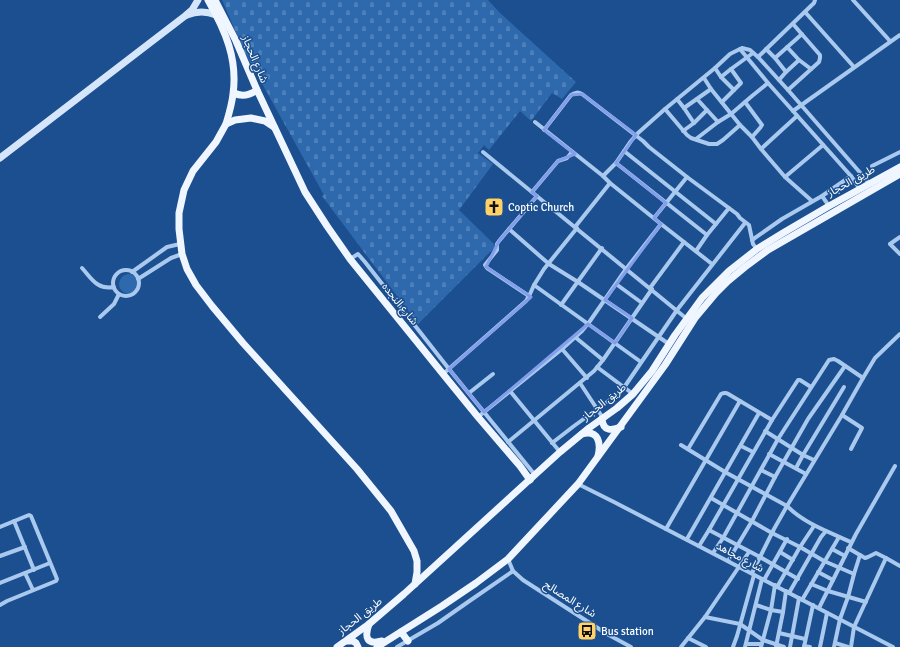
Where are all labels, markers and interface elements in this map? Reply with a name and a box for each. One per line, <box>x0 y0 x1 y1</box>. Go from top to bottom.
street label: شارع الحجاز <box>238 32 271 86</box>
street label: طريق الحجاز <box>824 163 877 200</box>
church icon: Coptic Church <box>483 196 505 218</box>
place label: Coptic Church <box>508 201 574 214</box>
street label: شارع النجده <box>378 280 421 329</box>
street label: طريق الحجاز <box>578 381 629 424</box>
street label: شارع مجاهد <box>714 539 766 576</box>
street label: شارع المصالح <box>541 578 599 621</box>
street label: طريق الحجاز <box>334 595 385 638</box>
bus stop icon: Bus station <box>576 620 598 642</box>
place label: Bus station <box>601 625 654 638</box>

